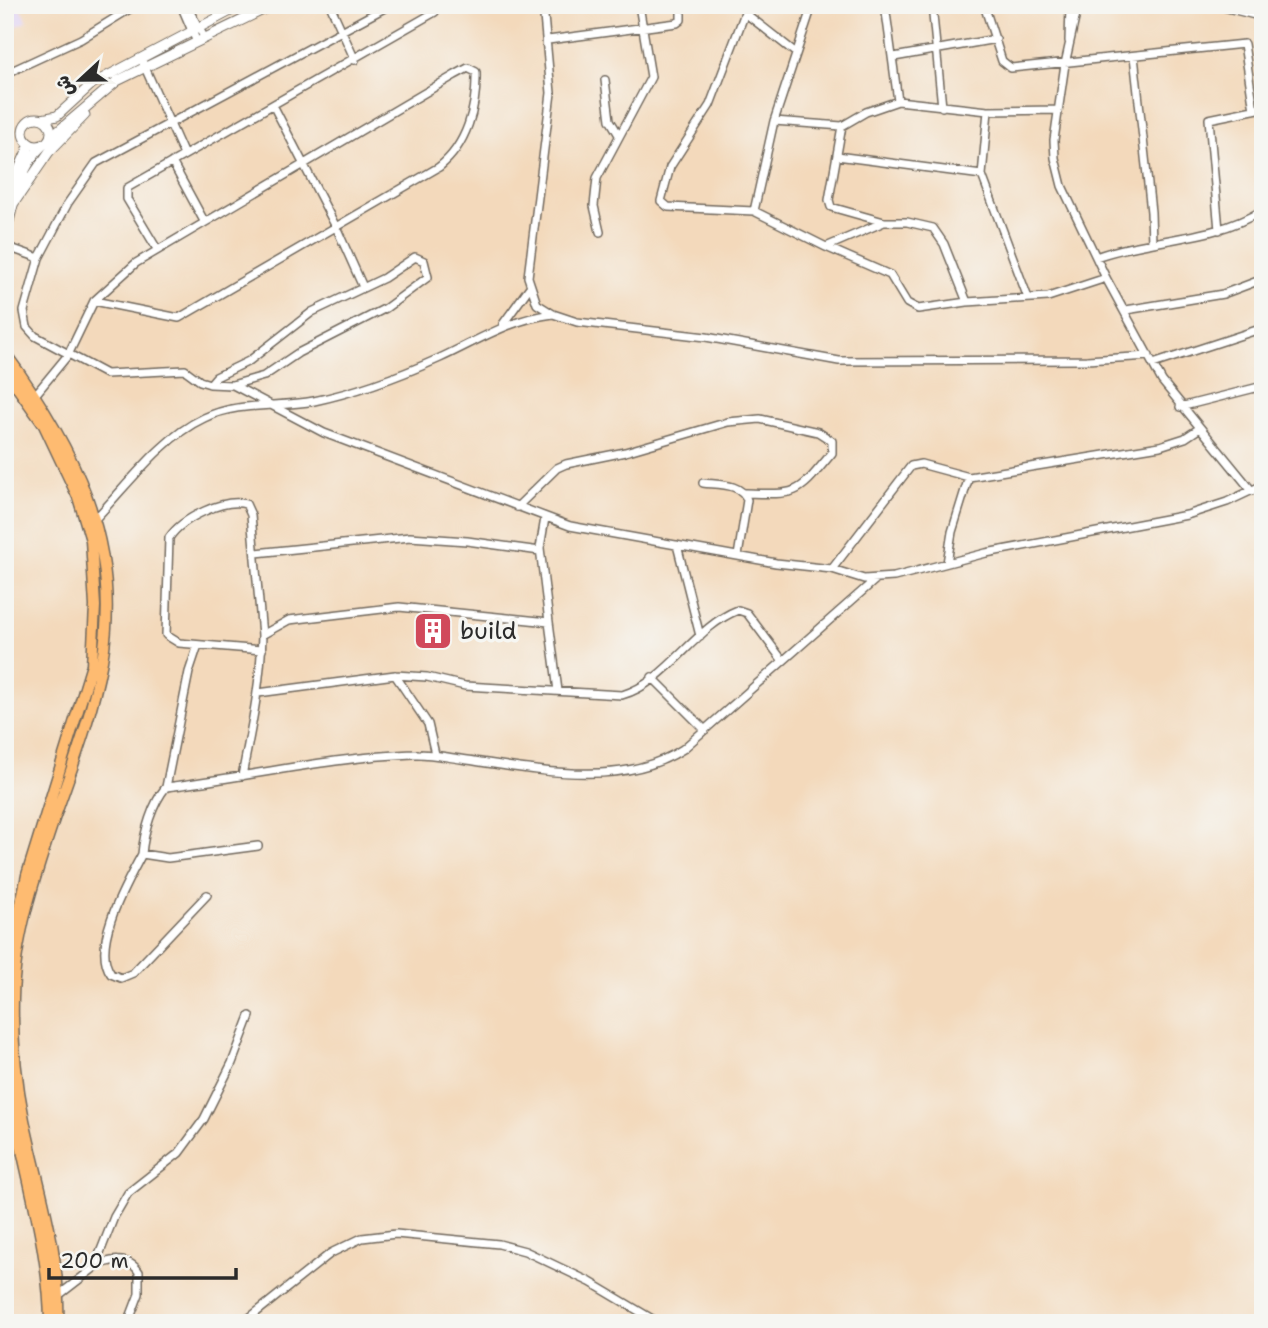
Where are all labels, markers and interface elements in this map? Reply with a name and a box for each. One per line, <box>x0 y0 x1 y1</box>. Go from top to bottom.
north arrow <box>46 46 116 116</box>
text: ش <box>49 72 80 101</box>
building icon: build <box>412 610 454 652</box>
place label: build <box>460 615 517 647</box>
scale bar <box>49 1237 236 1281</box>
text: 200 m <box>60 1247 129 1275</box>

